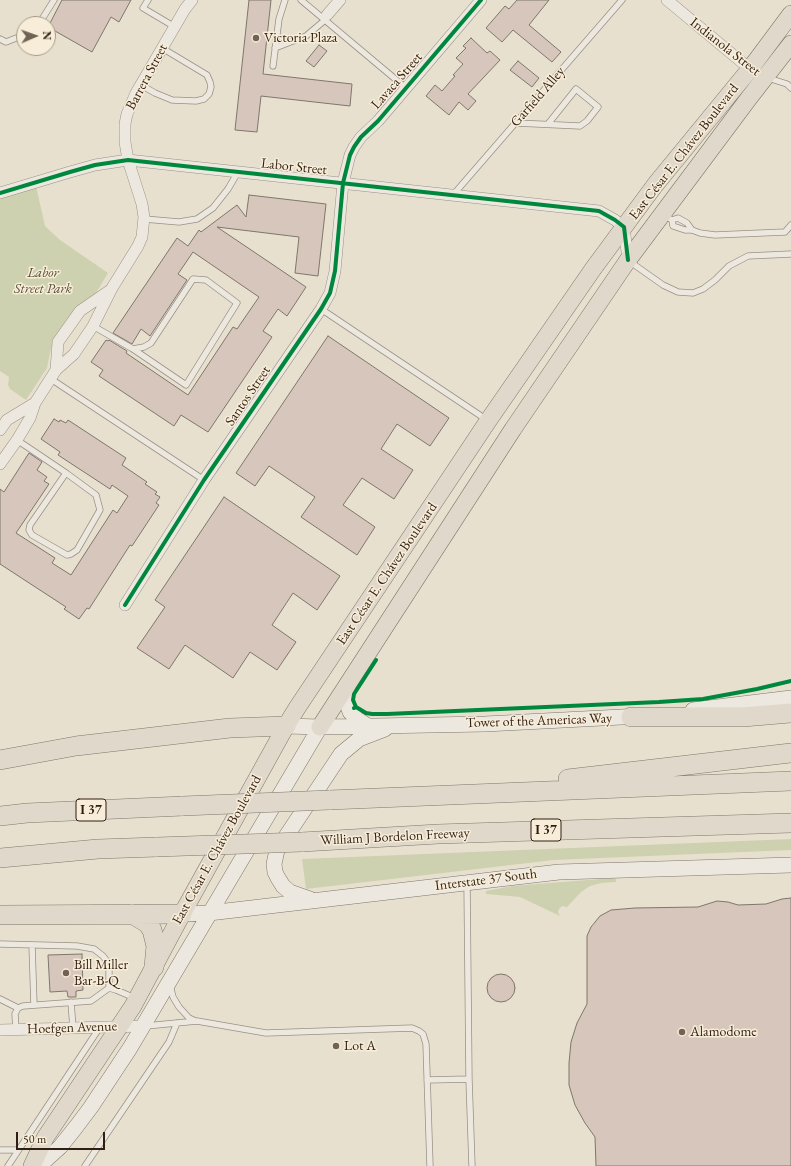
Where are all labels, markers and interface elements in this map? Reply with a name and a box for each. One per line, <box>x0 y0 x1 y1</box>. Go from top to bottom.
street label: Indianola Street <box>686 14 764 80</box>
north arrow <box>16 16 56 56</box>
place label: Victoria Plaza <box>264 30 337 46</box>
text: N <box>40 31 54 40</box>
marker: Victoria Plaza <box>251 33 261 43</box>
street label: Barrera Street <box>123 41 171 113</box>
street label: Lavaca Street <box>368 49 426 113</box>
street label: Garfield Alley <box>507 63 569 131</box>
street label: East César E. Chávez Boulevard <box>626 81 742 223</box>
street label: Labor Street <box>260 155 328 179</box>
park label: Labor Street Park <box>14 265 72 298</box>
street label: Santos Street <box>222 363 274 429</box>
street label: East César E. Chávez Boulevard <box>333 500 441 648</box>
street label: Tower of the Americas Way <box>466 710 612 732</box>
street label: East César E. Chávez Boulevard <box>169 772 265 928</box>
road number: I 37 <box>76 799 106 821</box>
road number: I 37 <box>531 819 561 841</box>
street label: William J Bordelon Freeway <box>320 825 470 849</box>
street label: Interstate 37 South <box>434 865 538 895</box>
place label: Bill Miller Bar-B-Q <box>74 957 128 990</box>
marker: Bill Miller Bar-B-Q <box>61 968 71 978</box>
street label: Hoefgen Avenue <box>27 1018 117 1038</box>
place label: Alamodome <box>690 1024 757 1040</box>
marker: Alamodome <box>677 1027 687 1037</box>
place label: Lot A <box>344 1038 376 1054</box>
marker: Lot A <box>331 1041 341 1051</box>
scale bar <box>18 1124 107 1150</box>
text: 50 m <box>23 1131 46 1147</box>

